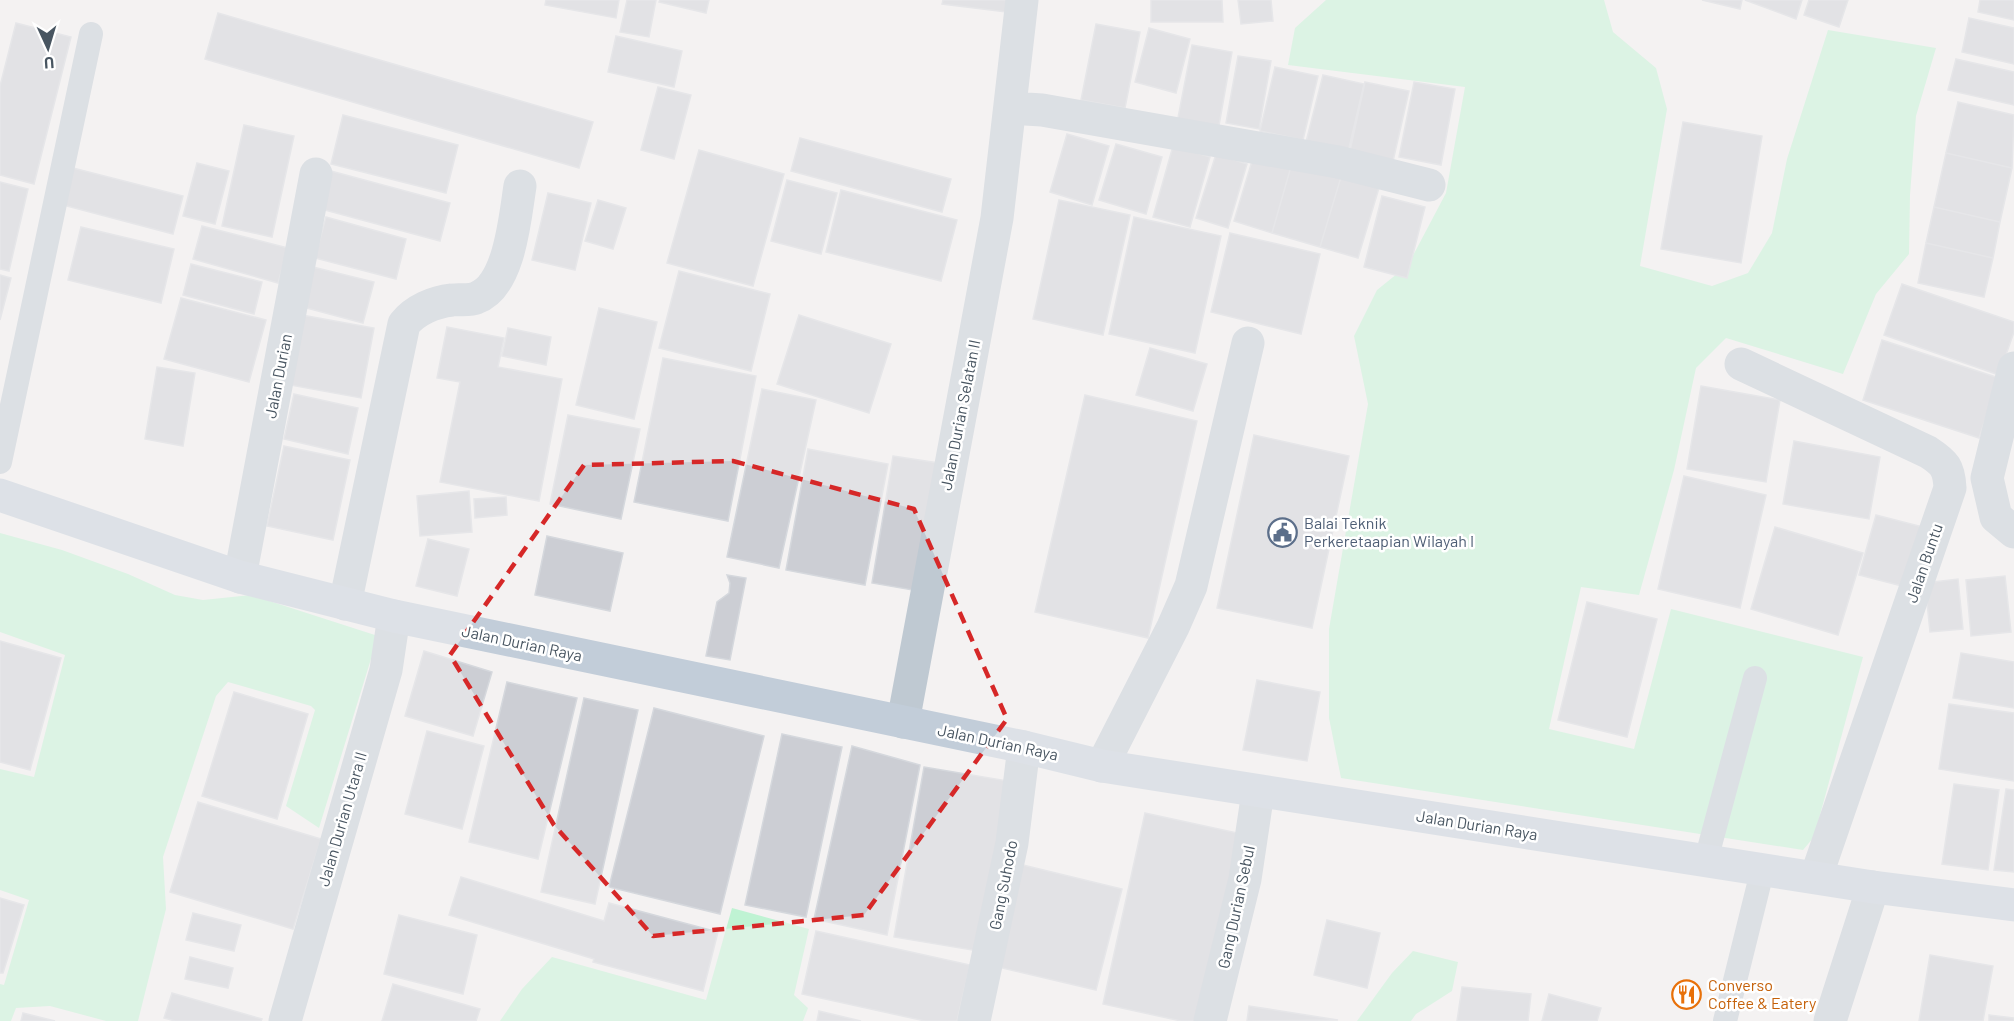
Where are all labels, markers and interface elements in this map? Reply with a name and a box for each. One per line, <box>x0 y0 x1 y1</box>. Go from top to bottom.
north arrow <box>18 18 78 78</box>
text: U <box>43 54 55 73</box>
street label: Jalan Durian <box>260 332 295 420</box>
street label: Jalan Durian Selatan II <box>936 338 983 492</box>
place label: Balai Teknik Perkeretaapian Wilayah I <box>1304 513 1474 550</box>
public building icon: Balai Teknik Perkeretaapian Wilayah I <box>1267 516 1299 548</box>
street label: Jalan Buntu <box>1901 521 1946 605</box>
street label: Jalan Durian Raya <box>460 620 584 665</box>
street label: Jalan Durian Raya <box>936 719 1060 764</box>
street label: Jalan Durian Utara II <box>313 749 370 888</box>
street label: Jalan Durian Raya <box>1415 806 1539 843</box>
street label: Gang Suhodo <box>985 838 1021 931</box>
street label: Gang Durian Sebul <box>1213 844 1258 970</box>
place label: Converso Coffee & Eatery <box>1708 975 1817 1012</box>
restaurant icon: Converso Coffee & Eatery <box>1671 978 1703 1010</box>

